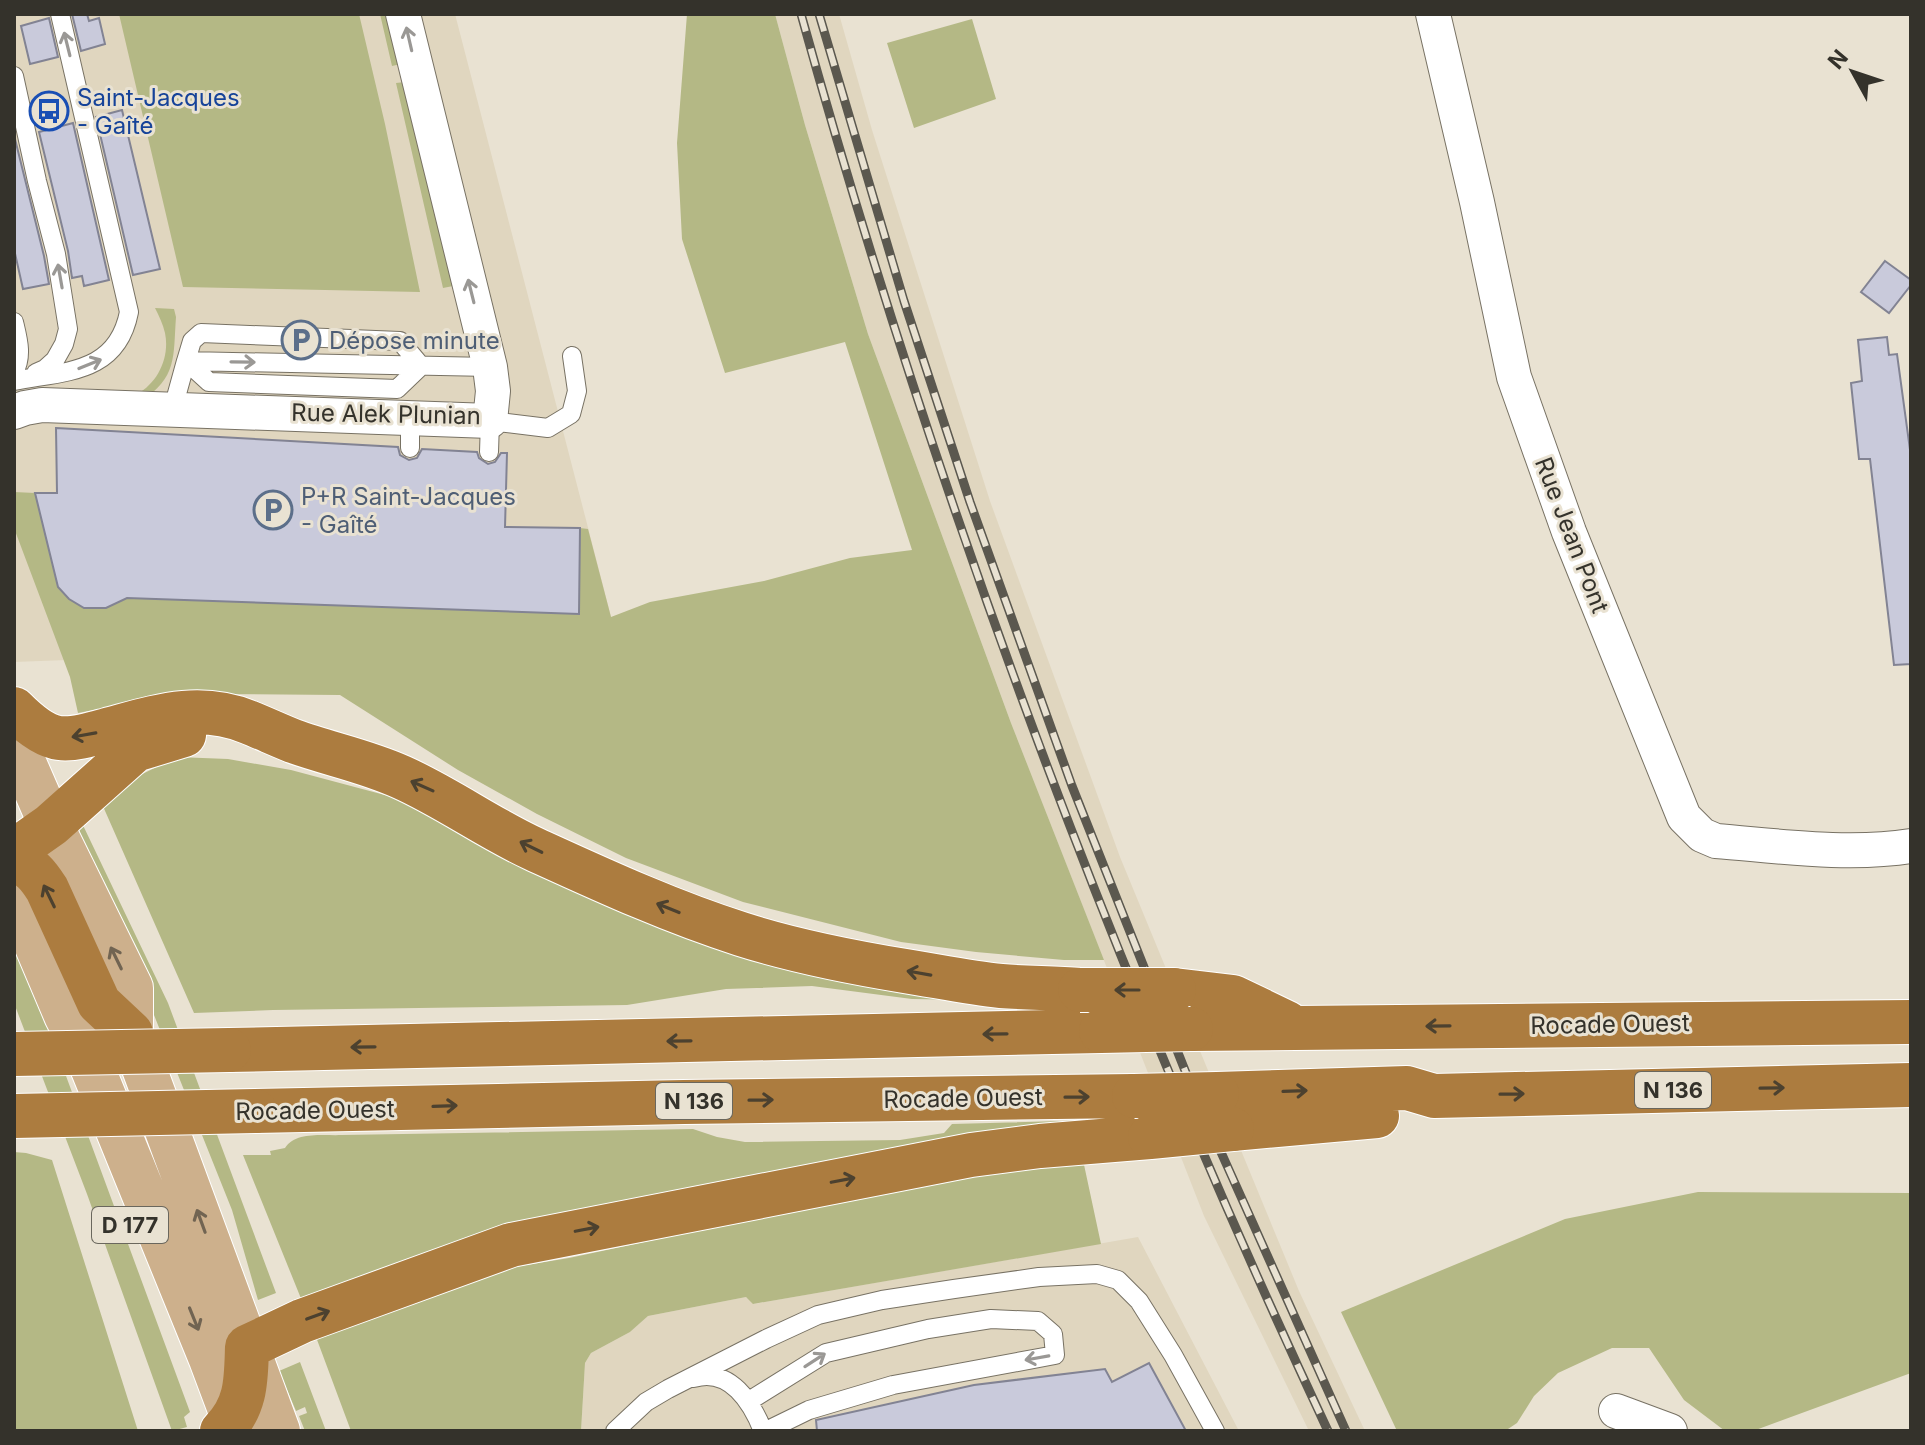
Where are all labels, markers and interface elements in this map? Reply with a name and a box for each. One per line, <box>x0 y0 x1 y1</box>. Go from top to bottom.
one-way arrow <box>401 27 416 52</box>
one-way arrow <box>59 32 74 58</box>
north arrow <box>1813 32 1893 112</box>
text: N <box>1822 44 1853 74</box>
place label: Saint-Jacques - Gaîté <box>77 83 240 140</box>
bus stop icon: Saint-Jacques - Gaîté <box>28 90 70 132</box>
one-way arrow <box>51 264 66 289</box>
one-way arrow <box>463 279 478 305</box>
parking icon: Dépose minute <box>280 319 322 361</box>
place label: Dépose minute <box>329 326 500 355</box>
one-way arrow <box>229 354 256 370</box>
one-way arrow <box>77 356 101 370</box>
street label: Rue Alek Plunian <box>291 398 481 430</box>
street label: Rue Jean Pont <box>1529 453 1615 617</box>
place label: P+R Saint-Jacques - Gaîté <box>301 482 516 539</box>
parking icon: P+R Saint-Jacques - Gaîté <box>252 489 294 531</box>
one-way arrow <box>72 728 97 743</box>
one-way arrow <box>411 778 435 793</box>
one-way arrow <box>519 839 543 854</box>
one-way arrow <box>41 884 57 908</box>
one-way arrow <box>656 899 681 914</box>
one-way arrow <box>108 947 123 971</box>
one-way arrow <box>906 965 932 980</box>
one-way arrow <box>1114 982 1141 998</box>
street label: Rocade Ouest <box>1530 1008 1690 1040</box>
one-way arrow <box>1425 1018 1452 1034</box>
one-way arrow <box>982 1026 1009 1041</box>
one-way arrow <box>666 1033 693 1048</box>
one-way arrow <box>350 1040 377 1055</box>
road number: N 136 <box>1635 1072 1711 1108</box>
one-way arrow <box>1758 1080 1785 1096</box>
street label: Rocade Ouest <box>883 1082 1043 1114</box>
road number: N 136 <box>656 1083 732 1119</box>
one-way arrow <box>1281 1084 1308 1099</box>
one-way arrow <box>1498 1086 1525 1102</box>
one-way arrow <box>1063 1089 1090 1105</box>
one-way arrow <box>747 1093 774 1108</box>
street label: Rocade Ouest <box>235 1094 395 1126</box>
one-way arrow <box>431 1099 458 1114</box>
one-way arrow <box>829 1172 855 1187</box>
road number: D 177 <box>92 1207 168 1243</box>
one-way arrow <box>193 1209 207 1234</box>
one-way arrow <box>574 1220 599 1235</box>
one-way arrow <box>188 1306 203 1331</box>
one-way arrow <box>306 1307 330 1321</box>
one-way arrow <box>803 1351 826 1367</box>
one-way arrow <box>1025 1352 1050 1367</box>

